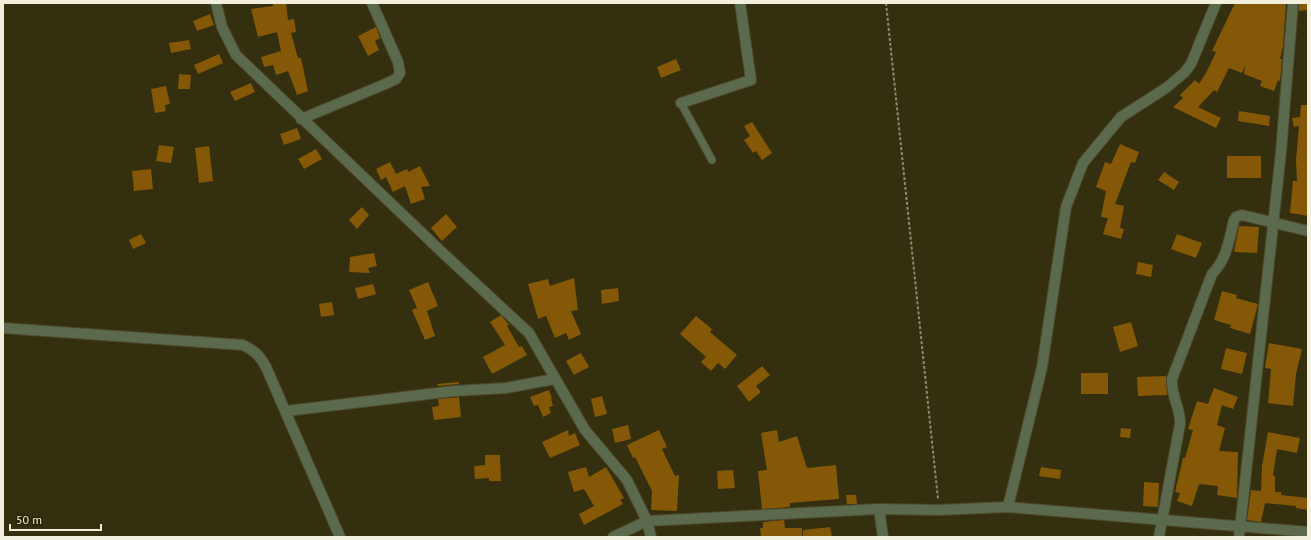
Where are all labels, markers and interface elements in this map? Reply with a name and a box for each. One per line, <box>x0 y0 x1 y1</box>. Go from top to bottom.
scale bar <box>10 506 101 532</box>
text: 50 m <box>16 512 42 527</box>

